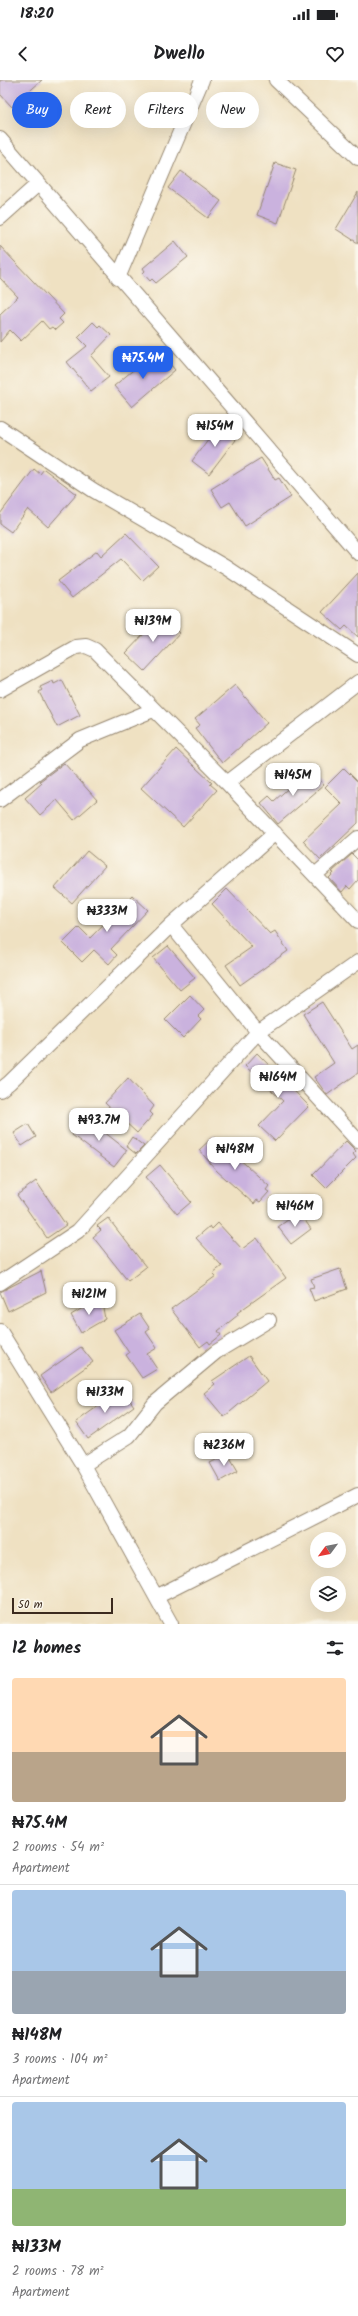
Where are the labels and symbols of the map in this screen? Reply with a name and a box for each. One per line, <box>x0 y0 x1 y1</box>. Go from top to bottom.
pin: ₦75.4M <box>110 346 176 380</box>
pin: ₦154M <box>187 414 243 448</box>
pin: ₦139M <box>125 609 181 643</box>
pin: ₦145M <box>265 763 321 797</box>
pin: ₦333M <box>79 899 135 933</box>
pin: ₦164M <box>250 1065 306 1099</box>
pin: ₦93.7M <box>66 1108 132 1142</box>
pin: ₦148M <box>207 1137 263 1171</box>
pin: ₦146M <box>267 1194 323 1228</box>
pin: ₦121M <box>61 1282 117 1316</box>
pin: ₦133M <box>77 1380 133 1414</box>
pin: ₦236M <box>196 1433 252 1467</box>
north arrow <box>310 1532 346 1568</box>
scale bar <box>12 1596 113 1615</box>

